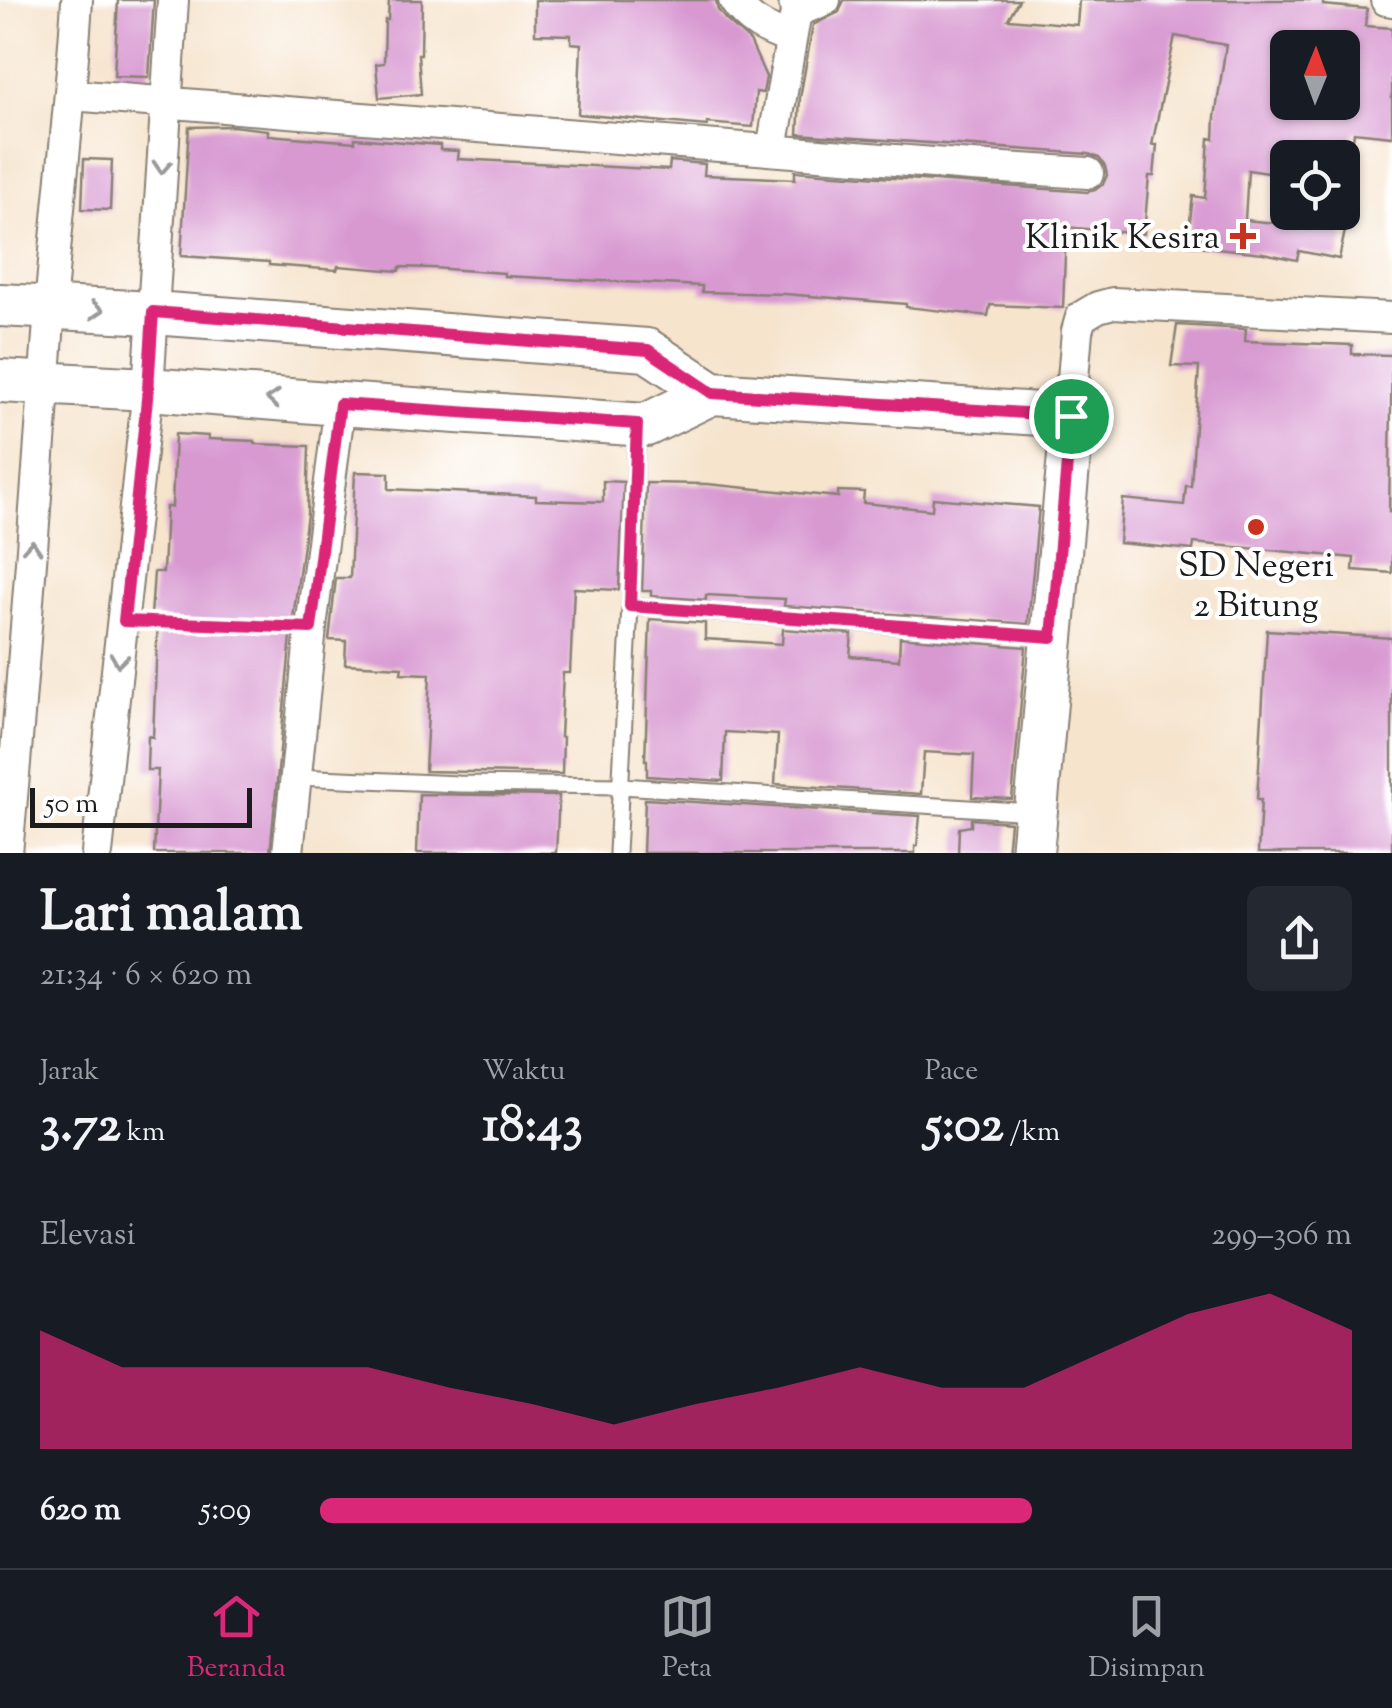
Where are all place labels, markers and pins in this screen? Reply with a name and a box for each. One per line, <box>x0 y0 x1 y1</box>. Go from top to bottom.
place label: Klinik Kesira <box>1025 214 1220 265</box>
marker: Klinik Kesira <box>1230 223 1256 249</box>
pin <box>1029 374 1114 459</box>
marker: SD Negeri 2 Bitung <box>1245 516 1267 538</box>
place label: SD Negeri 2 Bitung <box>1178 542 1334 633</box>

